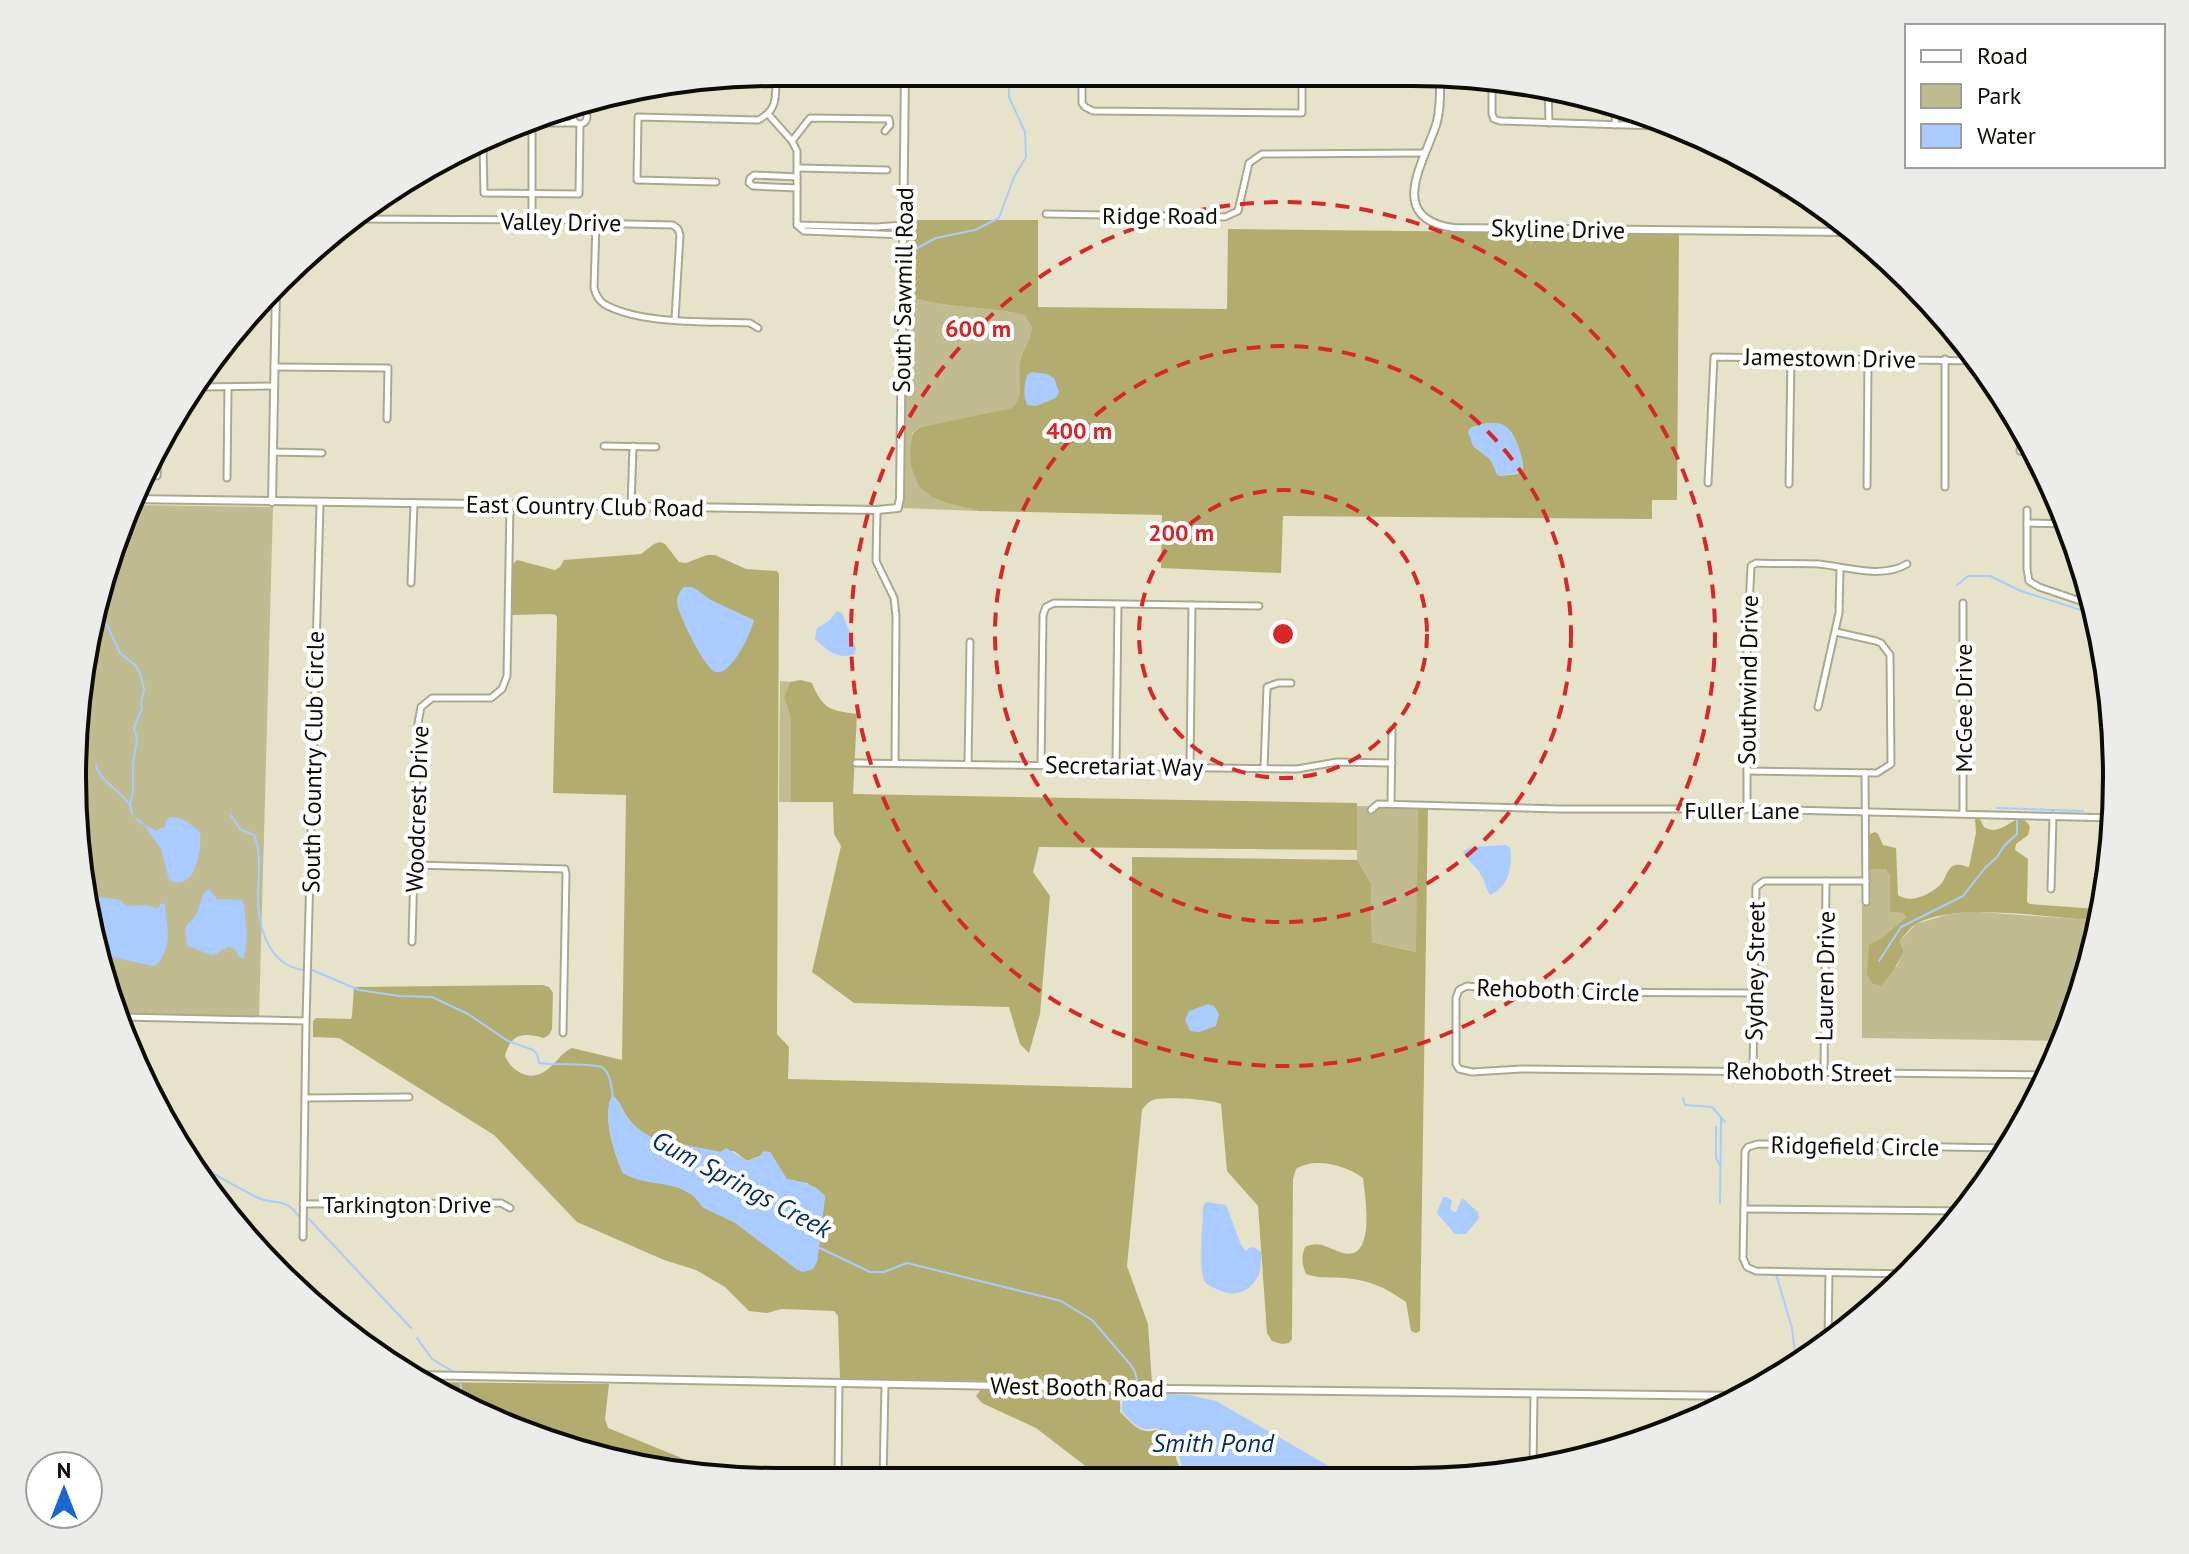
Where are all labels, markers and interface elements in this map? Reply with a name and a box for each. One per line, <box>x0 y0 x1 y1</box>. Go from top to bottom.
legend <box>1905 24 2165 168</box>
text: Road <box>1977 40 2028 71</box>
text: Park <box>1977 80 2022 111</box>
text: Water <box>1977 120 2036 151</box>
street label: South Sawmill Road <box>886 187 920 393</box>
street label: Ridge Road <box>1102 200 1218 231</box>
street label: Valley Drive <box>499 205 622 239</box>
street label: Skyline Drive <box>1491 212 1625 246</box>
text: 600 m <box>945 313 1011 344</box>
street label: Jamestown Drive <box>1743 341 1916 375</box>
text: 400 m <box>1046 415 1112 446</box>
street label: East Country Club Road <box>466 488 704 524</box>
text: 200 m <box>1148 517 1214 548</box>
street label: Southwind Drive <box>1731 595 1765 765</box>
centre of rings <box>1269 620 1297 648</box>
street label: South Country Club Circle <box>295 631 331 893</box>
street label: McGee Drive <box>1948 644 1979 772</box>
street label: Woodcrest Drive <box>399 725 435 893</box>
street label: Secretariat Way <box>1045 749 1203 783</box>
street label: Fuller Lane <box>1684 795 1800 826</box>
street label: Sydney Street <box>1738 901 1772 1041</box>
street label: Lauren Drive <box>1808 911 1842 1041</box>
street label: Rehoboth Circle <box>1476 972 1640 1008</box>
street label: Rehoboth Street <box>1726 1055 1892 1089</box>
water label: Gum Springs Creek <box>647 1123 838 1246</box>
street label: Ridgefield Circle <box>1770 1129 1940 1163</box>
street label: Tarkington Drive <box>323 1189 491 1220</box>
street label: West Booth Road <box>990 1370 1164 1404</box>
water label: Smith Pond <box>1152 1426 1275 1459</box>
north arrow <box>24 1450 104 1530</box>
text: N <box>57 1456 71 1484</box>

